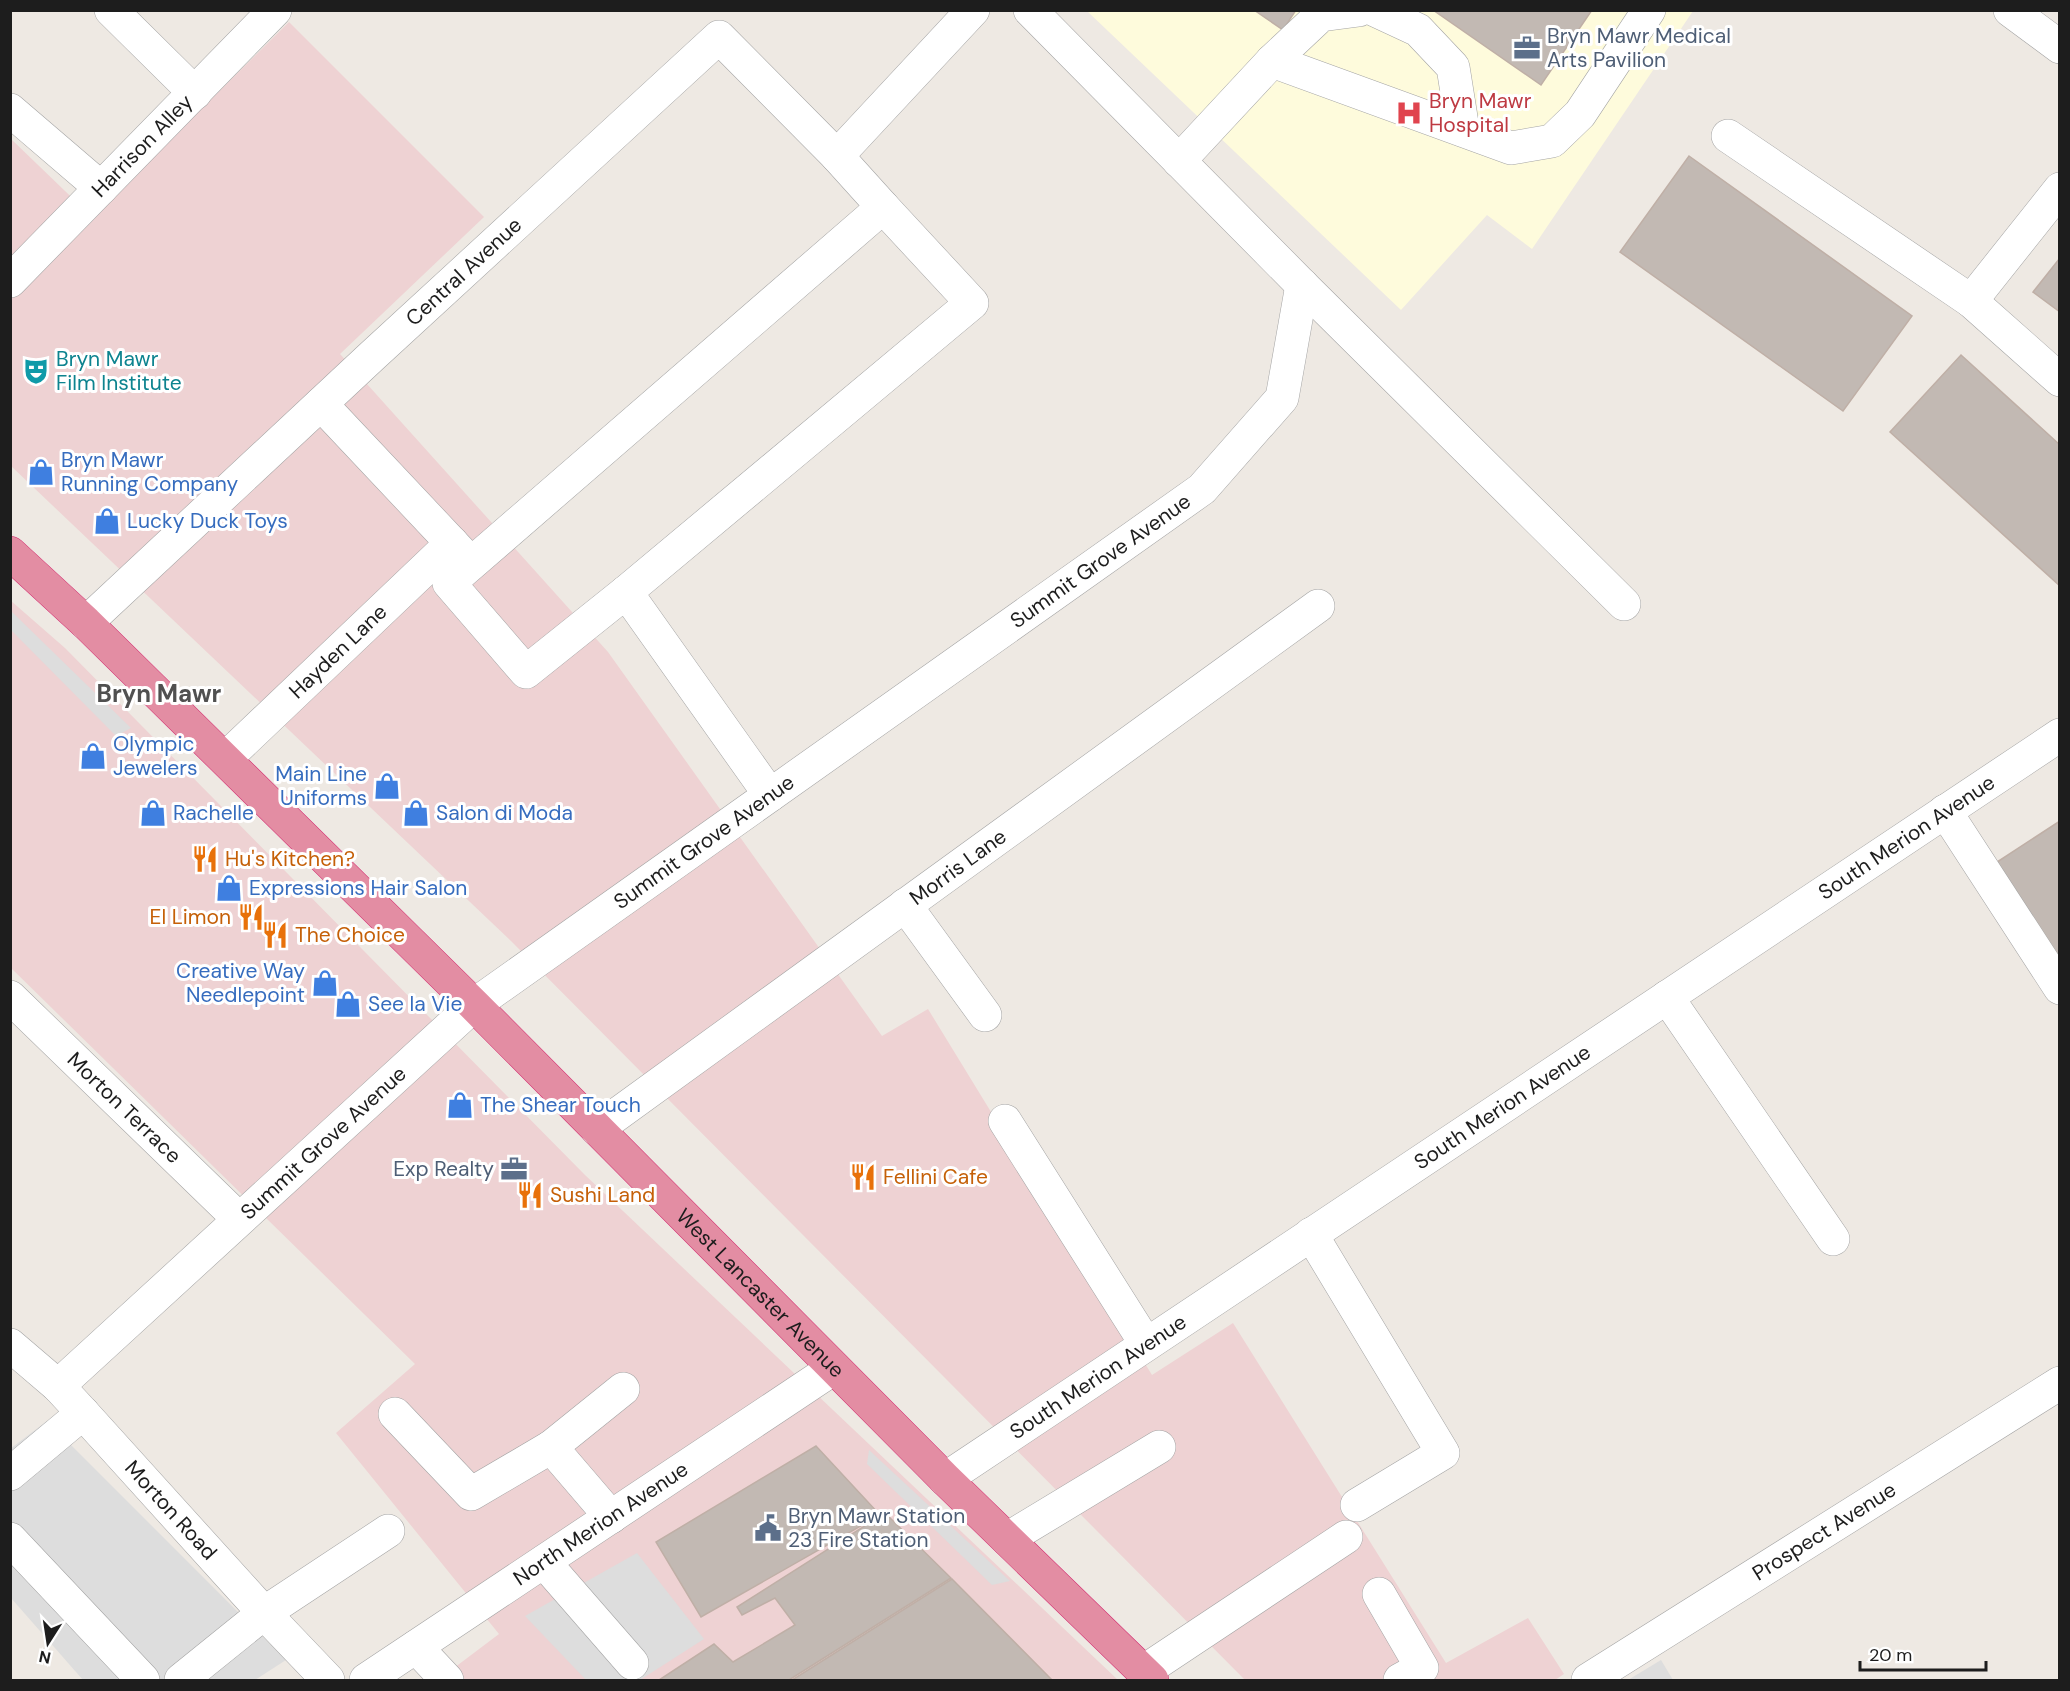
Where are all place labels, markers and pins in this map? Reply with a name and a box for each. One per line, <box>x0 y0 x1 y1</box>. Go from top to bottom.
place label: Bryn Mawr Medical Arts Pavilion <box>1547 22 1731 74</box>
office icon: Bryn Mawr Medical Arts Pavilion <box>1512 33 1542 63</box>
place label: Bryn Mawr Hospital <box>1429 87 1532 139</box>
hospital icon: Bryn Mawr Hospital <box>1394 98 1424 128</box>
place label: Bryn Mawr Film Institute <box>56 345 182 397</box>
theatre icon: Bryn Mawr Film Institute <box>21 356 51 386</box>
place label: Bryn Mawr Running Company <box>61 446 239 498</box>
shop icon: Bryn Mawr Running Company <box>26 457 56 487</box>
shop icon: Lucky Duck Toys <box>92 506 122 536</box>
place label: Lucky Duck Toys <box>127 507 288 535</box>
place label: Olympic Jewelers <box>113 730 198 782</box>
shop icon: Olympic Jewelers <box>78 741 108 771</box>
place label: Main Line Uniforms <box>275 760 367 812</box>
shop icon: Main Line Uniforms <box>372 771 402 801</box>
shop icon: Rachelle <box>138 798 168 828</box>
shop icon: Salon di Moda <box>401 798 431 828</box>
place label: Rachelle <box>173 799 254 827</box>
place label: Salon di Moda <box>436 799 573 827</box>
restaurant icon: Hu's Kitchen? <box>190 844 220 874</box>
place label: Hu's Kitchen? <box>225 845 355 873</box>
shop icon: Expressions Hair Salon <box>214 873 244 903</box>
place label: Expressions Hair Salon <box>249 874 467 902</box>
restaurant icon: El Limon <box>236 902 266 932</box>
place label: El Limon <box>150 903 231 931</box>
restaurant icon: The Choice <box>260 920 290 950</box>
place label: The Choice <box>295 921 405 949</box>
place label: Creative Way Needlepoint <box>176 957 305 1009</box>
shop icon: Creative Way Needlepoint <box>310 968 340 998</box>
shop icon: See la Vie <box>333 989 363 1019</box>
place label: See la Vie <box>368 990 462 1018</box>
shop icon: The Shear Touch <box>445 1090 475 1120</box>
place label: The Shear Touch <box>480 1091 641 1119</box>
office icon: Exp Realty <box>499 1154 529 1184</box>
place label: Exp Realty <box>393 1155 494 1183</box>
restaurant icon: Fellini Cafe <box>848 1162 878 1192</box>
place label: Fellini Cafe <box>883 1163 988 1191</box>
restaurant icon: Sushi Land <box>515 1180 545 1210</box>
place label: Sushi Land <box>550 1181 655 1209</box>
place label: Bryn Mawr Station 23 Fire Station <box>788 1502 965 1554</box>
public building icon: Bryn Mawr Station 23 Fire Station <box>753 1513 783 1543</box>

